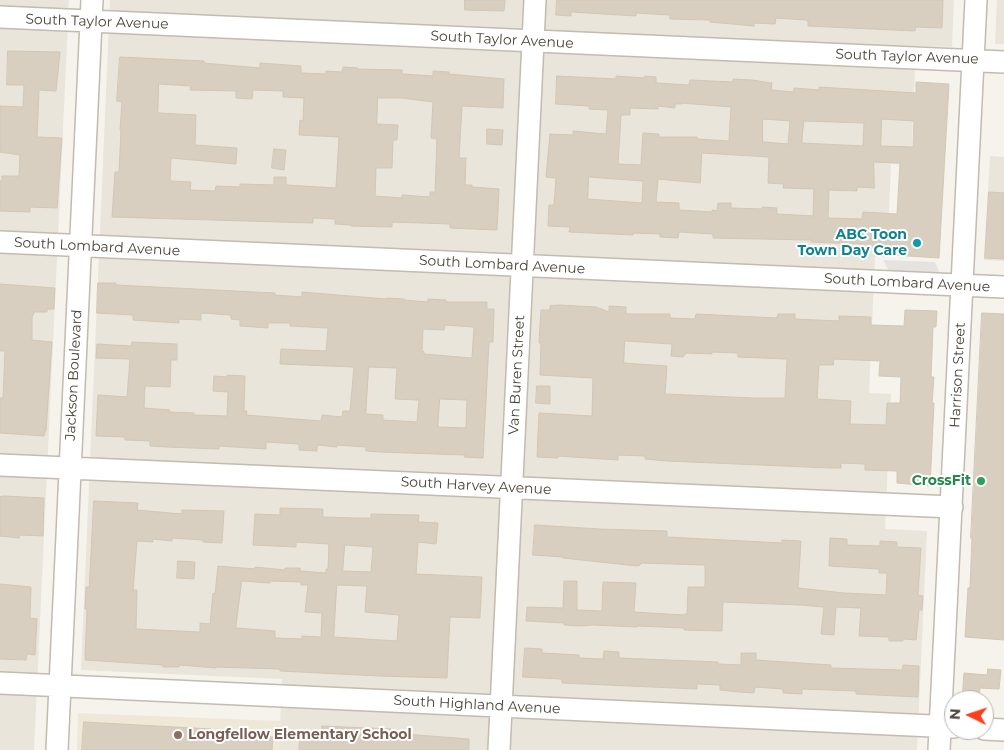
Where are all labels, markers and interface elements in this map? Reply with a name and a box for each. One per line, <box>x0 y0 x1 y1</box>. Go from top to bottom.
street label: South Taylor Avenue <box>25 11 169 33</box>
street label: South Taylor Avenue <box>430 28 574 52</box>
street label: South Taylor Avenue <box>835 46 979 68</box>
place label: ABC Toon Town Day Care <box>798 227 907 260</box>
street label: South Lombard Avenue <box>13 234 181 260</box>
marker: ABC Toon Town Day Care <box>911 237 923 249</box>
street label: South Lombard Avenue <box>418 252 586 278</box>
street label: South Lombard Avenue <box>823 270 991 296</box>
street label: Jackson Boulevard <box>62 309 86 441</box>
street label: Van Buren Street <box>505 315 529 435</box>
street label: Harrison Street <box>947 322 969 428</box>
place label: CrossFit <box>912 473 971 489</box>
street label: South Harvey Avenue <box>400 474 552 498</box>
marker: CrossFit <box>975 475 987 487</box>
north arrow <box>944 690 994 740</box>
street label: South Highland Avenue <box>393 692 561 718</box>
text: N <box>946 708 964 720</box>
place label: Longfellow Elementary School <box>188 727 412 743</box>
marker: Longfellow Elementary School <box>172 729 184 741</box>

